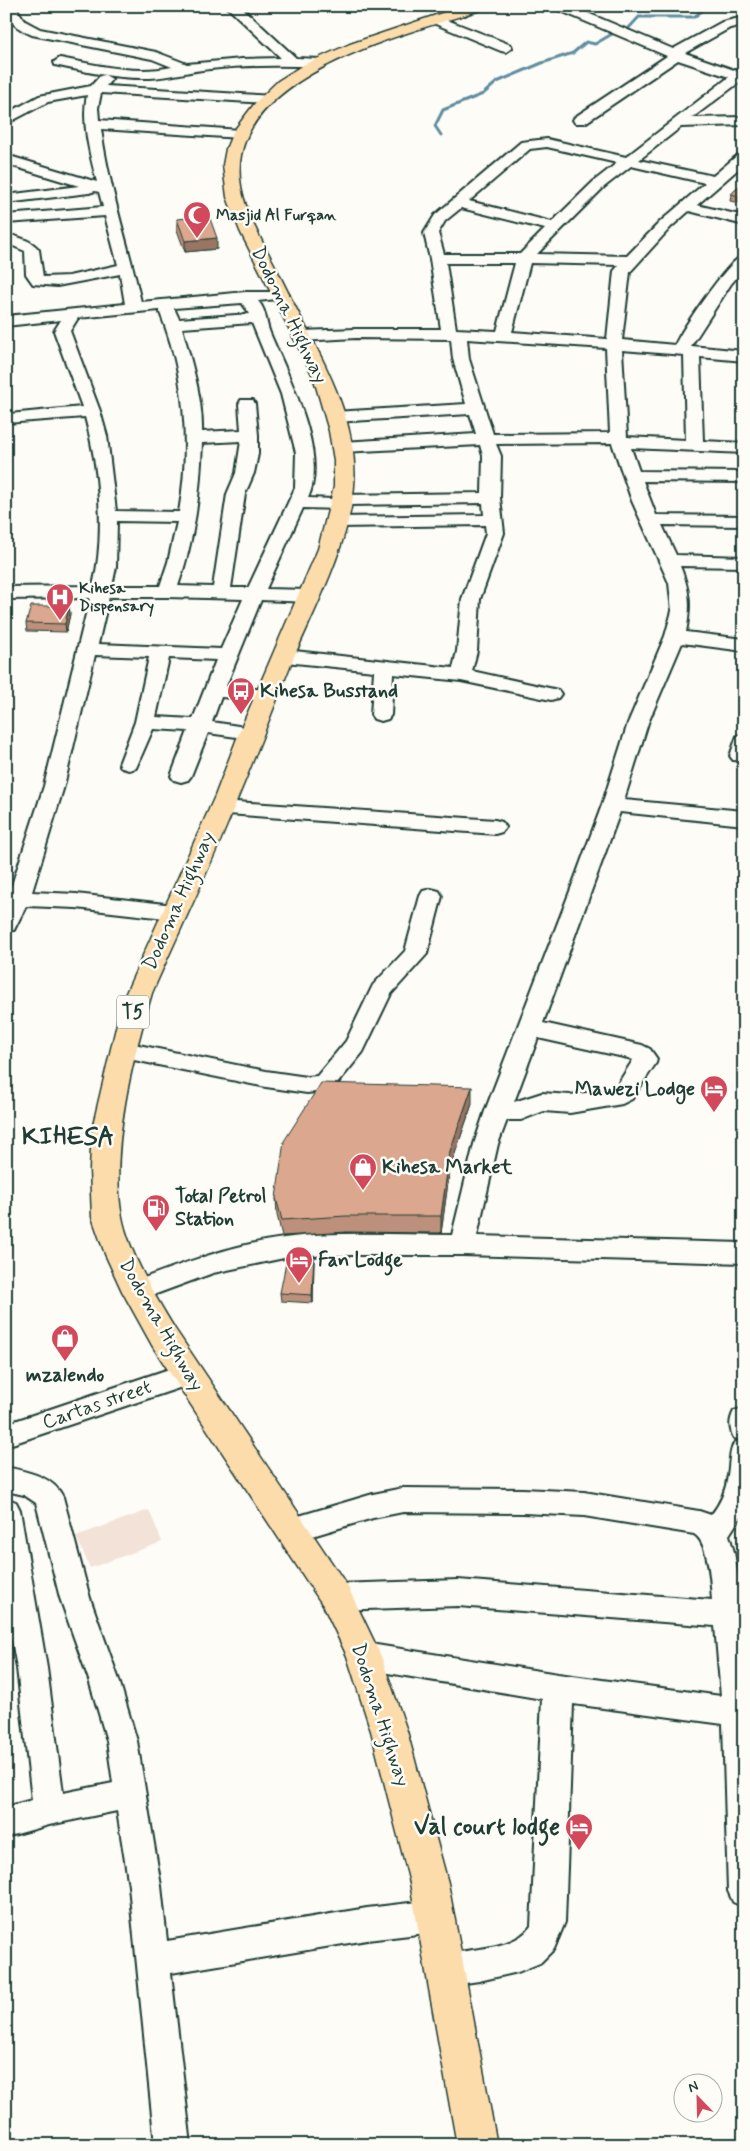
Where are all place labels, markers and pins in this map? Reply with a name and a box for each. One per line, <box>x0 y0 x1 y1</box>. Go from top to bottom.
mosque icon: Masjid Al Furqan <box>182 200 212 239</box>
place label: Masjid Al Furqan <box>216 205 337 226</box>
place label: Kihesa Dispensary <box>79 578 155 617</box>
hospital icon: Kihesa Dispensary <box>45 582 75 621</box>
bus stop icon: Kihesa Busstand <box>226 676 256 715</box>
place label: Kihesa Busstand <box>260 678 398 705</box>
hotel icon: Mawezi Lodge <box>699 1074 729 1113</box>
place label: Mawezi Lodge <box>575 1076 695 1105</box>
shop icon: Kihesa Market <box>348 1152 378 1191</box>
place label: Kihesa Market <box>382 1154 513 1181</box>
place label: Total Petrol Station <box>175 1183 267 1233</box>
fuel station icon: Total Petrol Station <box>141 1193 171 1232</box>
hotel icon: Fan Lodge <box>284 1245 314 1284</box>
place label: Fan Lodge <box>318 1247 403 1276</box>
shop icon: mzalendo <box>50 1323 80 1362</box>
place label: mzalendo <box>26 1362 105 1389</box>
place label: Val court lodge <box>414 1812 560 1846</box>
hotel icon: Val court lodge <box>564 1812 594 1851</box>

